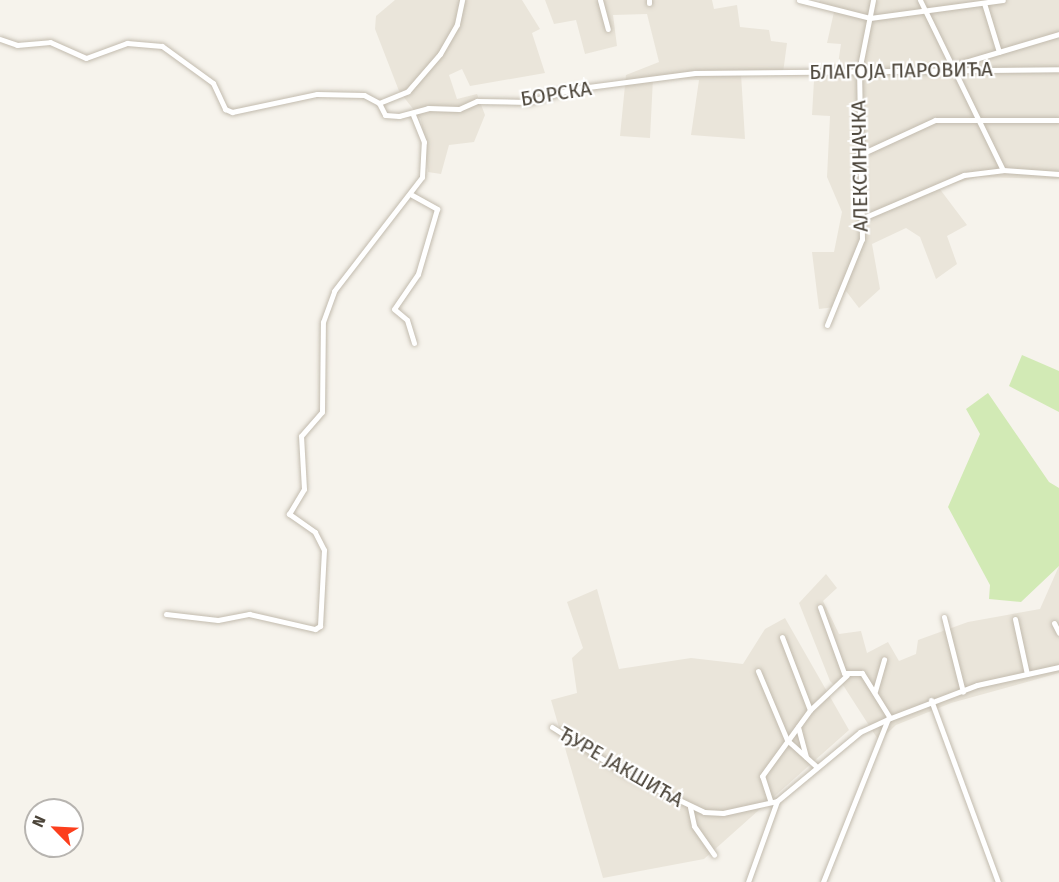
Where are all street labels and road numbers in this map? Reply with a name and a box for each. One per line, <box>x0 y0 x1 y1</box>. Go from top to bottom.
street label: БЛАГОЈА ПАРОВИЋА <box>809 57 993 85</box>
street label: БОРСКА <box>519 77 593 111</box>
street label: АЛЕКСИНАЧКА <box>847 100 873 232</box>
street label: ЂУРЕ ЈАКШИЋА <box>555 722 687 812</box>

